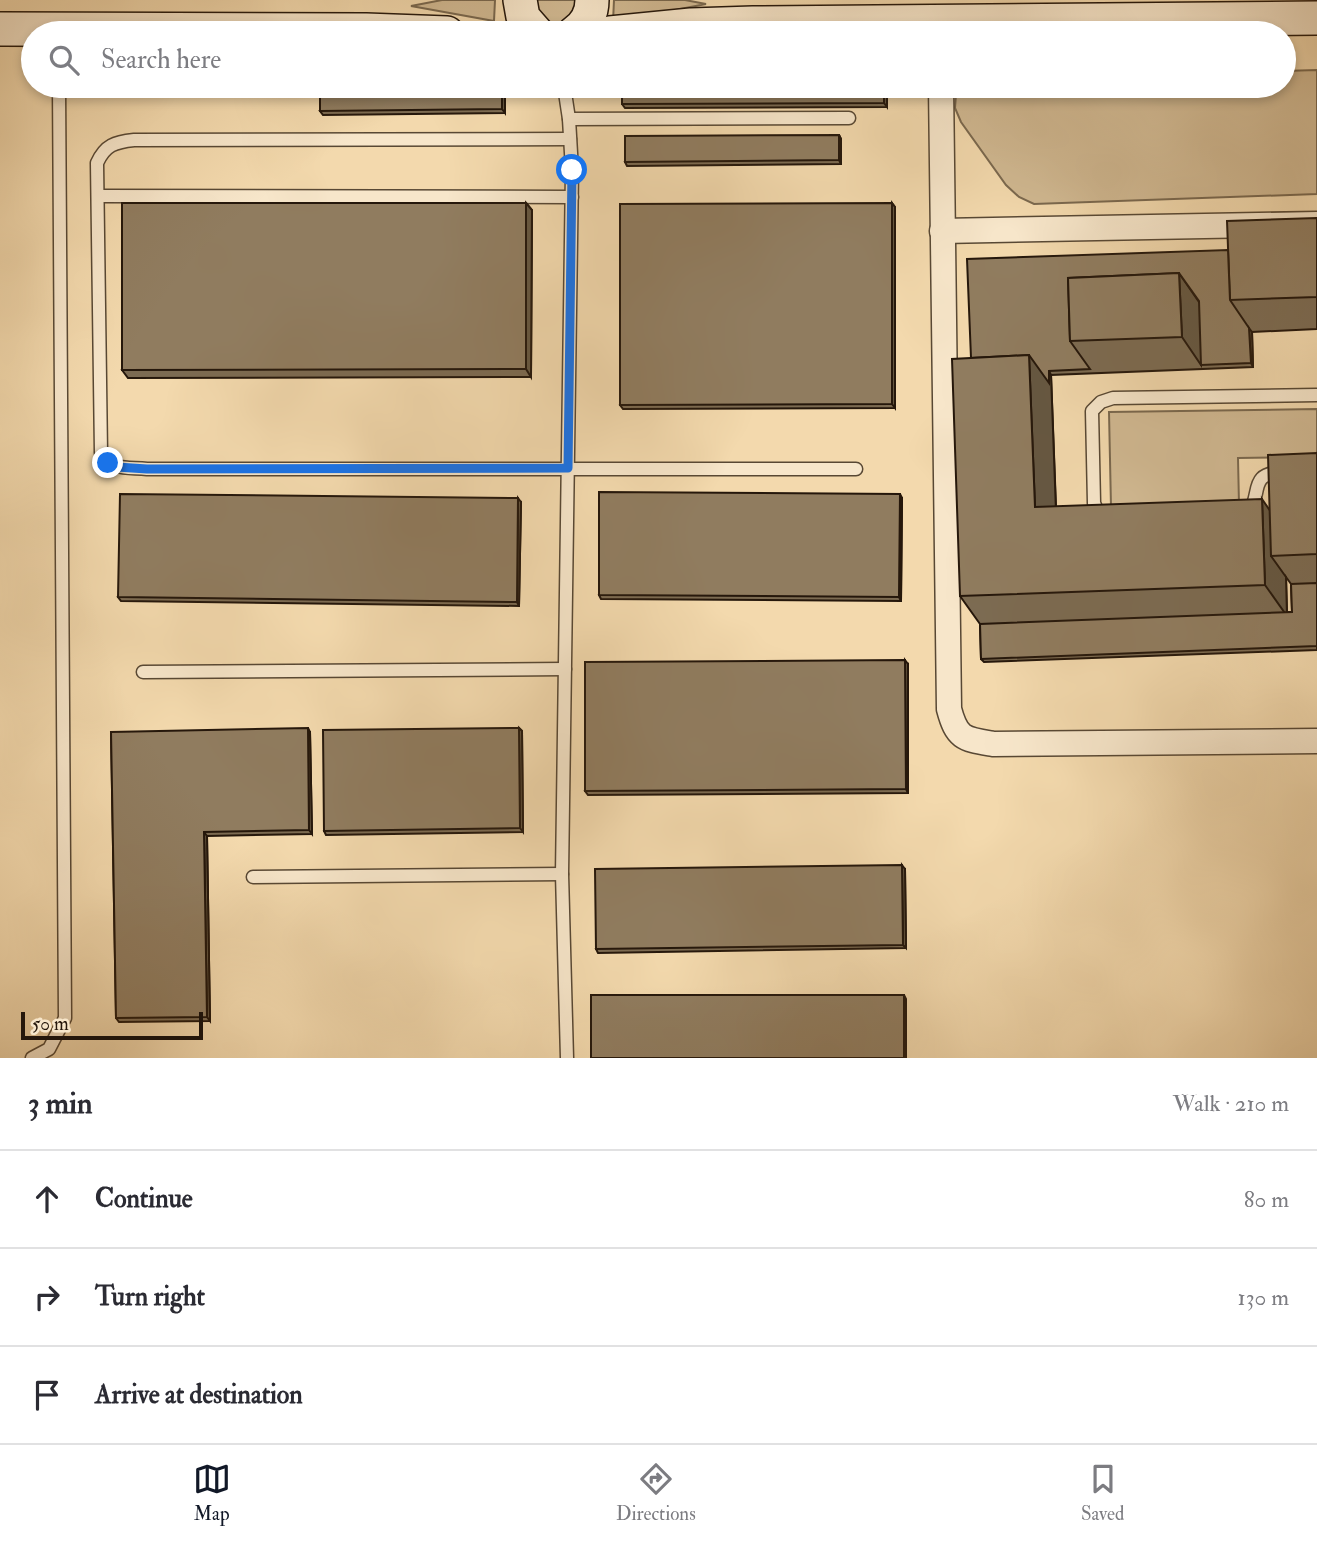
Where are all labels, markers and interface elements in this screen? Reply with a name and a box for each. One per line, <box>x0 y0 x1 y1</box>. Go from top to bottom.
search box <box>21 21 1296 98</box>
icon: search <box>45 41 83 79</box>
text: Search here <box>101 44 221 76</box>
route start <box>556 154 587 185</box>
route end <box>92 447 123 478</box>
scale bar <box>21 1009 203 1041</box>
text: 50 m <box>32 1012 69 1036</box>
text: 3 min <box>28 1085 93 1122</box>
text: Walk · 210 m <box>1173 1089 1289 1118</box>
icon: ahead <box>28 1180 66 1218</box>
text: Continue <box>95 1183 193 1215</box>
text: 80 m <box>1244 1185 1289 1214</box>
icon: right <box>28 1278 66 1316</box>
text: Turn right <box>95 1281 205 1313</box>
text: 130 m <box>1237 1283 1289 1312</box>
icon: arrive <box>28 1376 66 1414</box>
text: Arrive at destination <box>95 1379 303 1411</box>
tab: Map <box>193 1460 231 1526</box>
tab: Directions <box>616 1460 696 1526</box>
tab: Saved <box>1081 1460 1124 1526</box>

